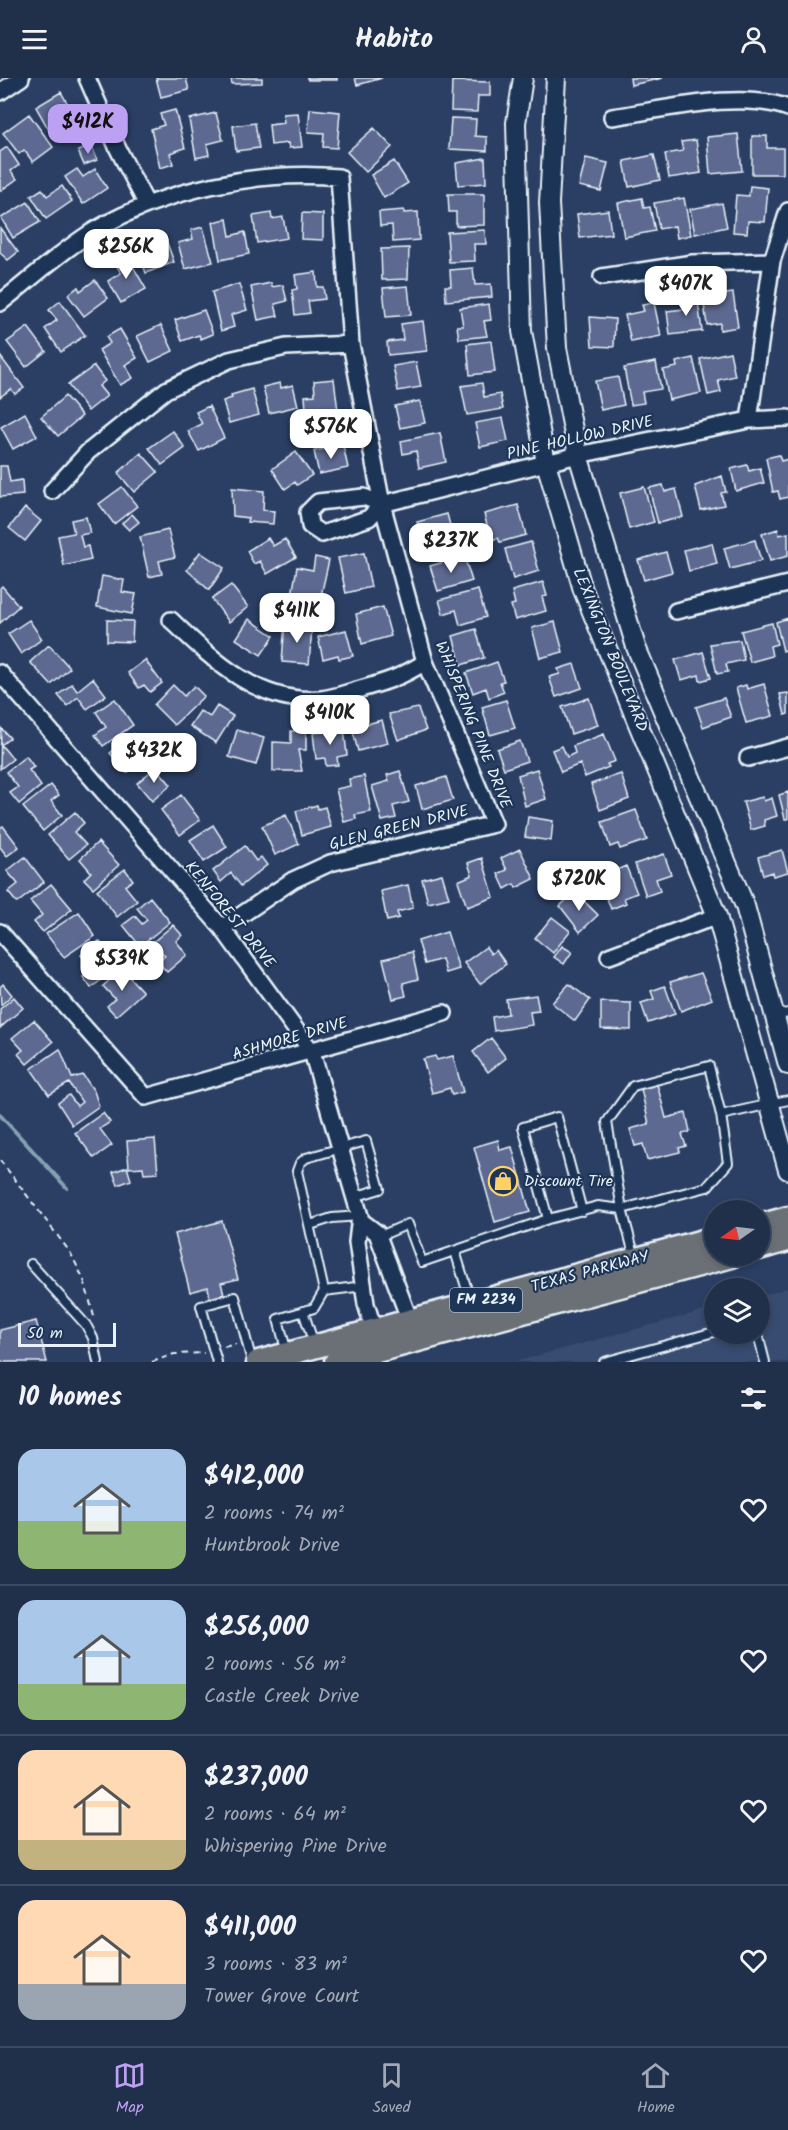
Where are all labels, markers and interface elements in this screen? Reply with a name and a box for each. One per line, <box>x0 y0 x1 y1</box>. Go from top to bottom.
text: Habito <box>355 18 433 61</box>
icon: menu <box>18 23 51 56</box>
icon: person <box>737 23 770 56</box>
pin: $412K <box>46 104 130 155</box>
text: $412K <box>62 107 114 139</box>
pin: $256K <box>84 229 168 280</box>
text: $256K <box>98 232 154 264</box>
pin: $407K <box>644 266 728 317</box>
text: $407K <box>659 269 713 301</box>
pin: $576K <box>289 409 373 460</box>
street label: PINE HOLLOW DRIVE <box>504 409 656 467</box>
text: $576K <box>304 412 358 444</box>
pin: $237K <box>409 523 493 574</box>
text: $237K <box>423 526 479 558</box>
street label: LEXINGTON BOULEVARD <box>566 564 654 736</box>
pin: $411K <box>255 593 339 644</box>
text: $411K <box>274 596 320 628</box>
street label: WHISPERING PINE DRIVE <box>428 637 518 813</box>
pin: $410K <box>288 695 372 746</box>
text: $410K <box>304 698 356 730</box>
pin: $432K <box>112 733 196 784</box>
text: $432K <box>125 736 183 768</box>
street label: GLEN GREEN DRIVE <box>327 798 472 857</box>
street label: KENFOREST DRIVE <box>179 856 282 975</box>
pin: $720K <box>537 861 621 912</box>
text: $720K <box>551 864 607 896</box>
pin: $539K <box>80 941 164 992</box>
text: $539K <box>94 944 150 976</box>
street label: ASHMORE DRIVE <box>229 1010 351 1067</box>
shop icon: Discount Tire <box>487 1165 519 1197</box>
place label: Discount Tire <box>524 1169 613 1194</box>
north arrow <box>704 1200 770 1266</box>
map controls <box>704 1200 770 1344</box>
street label: TEXAS PARKWAY <box>528 1244 653 1300</box>
button: layers <box>704 1278 770 1344</box>
road number: FM 2234 <box>450 1288 522 1312</box>
scale bar <box>18 1320 116 1348</box>
text: 50 m <box>27 1321 63 1346</box>
text: 10 homes <box>18 1377 122 1419</box>
icon: filters <box>737 1382 770 1415</box>
text: $412,000 <box>204 1456 303 1498</box>
icon: home <box>66 1473 138 1545</box>
icon: heart <box>737 1493 770 1526</box>
text: 2 rooms · 74 m² <box>204 1498 344 1530</box>
text: Huntbrook Drive <box>204 1530 340 1562</box>
text: $256,000 <box>204 1607 309 1649</box>
icon: home <box>66 1624 138 1696</box>
icon: heart <box>737 1644 770 1677</box>
text: 2 rooms · 56 m² <box>204 1649 346 1681</box>
text: Castle Creek Drive <box>204 1681 359 1713</box>
text: $237,000 <box>204 1757 308 1799</box>
icon: home <box>66 1774 138 1846</box>
icon: heart <box>737 1794 770 1827</box>
text: 2 rooms · 64 m² <box>204 1799 346 1831</box>
text: Whispering Pine Drive <box>204 1831 387 1863</box>
text: $411,000 <box>204 1907 296 1949</box>
icon: home <box>66 1924 138 1996</box>
icon: heart <box>737 1944 770 1977</box>
text: 3 rooms · 83 m² <box>204 1949 347 1981</box>
text: Tower Grove Court <box>204 1981 359 2013</box>
tab: Map <box>113 2059 146 2120</box>
tab: Saved <box>373 2059 411 2120</box>
tab: Home <box>637 2059 675 2120</box>

